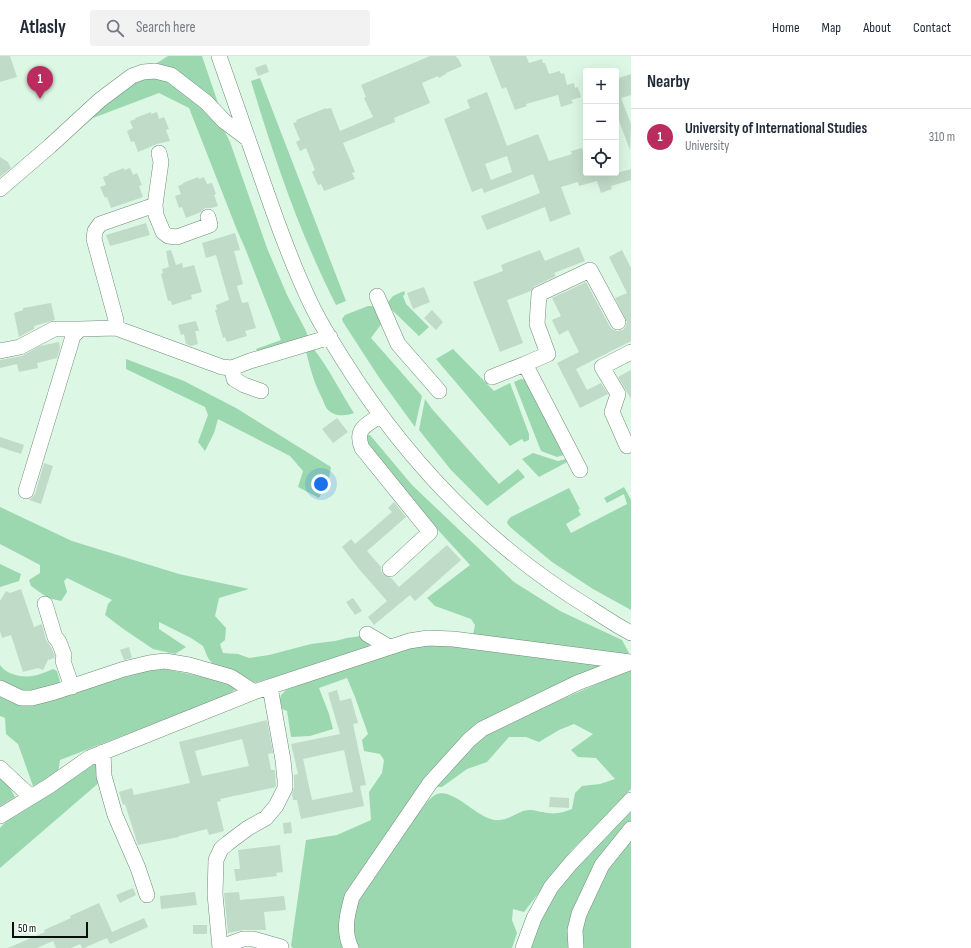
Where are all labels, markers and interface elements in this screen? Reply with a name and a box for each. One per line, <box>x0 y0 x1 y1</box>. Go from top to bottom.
search box <box>90 10 370 46</box>
text: Atlasly <box>20 16 66 39</box>
icon: search <box>104 17 126 39</box>
text: Search here <box>136 18 196 37</box>
text: Home <box>772 19 800 36</box>
text: Map <box>822 19 841 36</box>
text: About <box>863 19 891 36</box>
text: Contact <box>913 19 951 36</box>
pin: 1 <box>27 66 53 99</box>
map controls <box>583 68 619 176</box>
button: + <box>583 68 619 104</box>
text: Nearby <box>647 72 690 92</box>
button: − <box>583 104 619 140</box>
text: University of International Studies <box>685 119 867 138</box>
text: 1 <box>657 129 663 145</box>
text: 310 m <box>929 129 955 145</box>
text: University <box>685 138 729 154</box>
button: locate <box>583 140 619 176</box>
your location <box>311 474 331 494</box>
scale bar <box>12 920 88 939</box>
text: 50 m <box>18 922 36 935</box>

